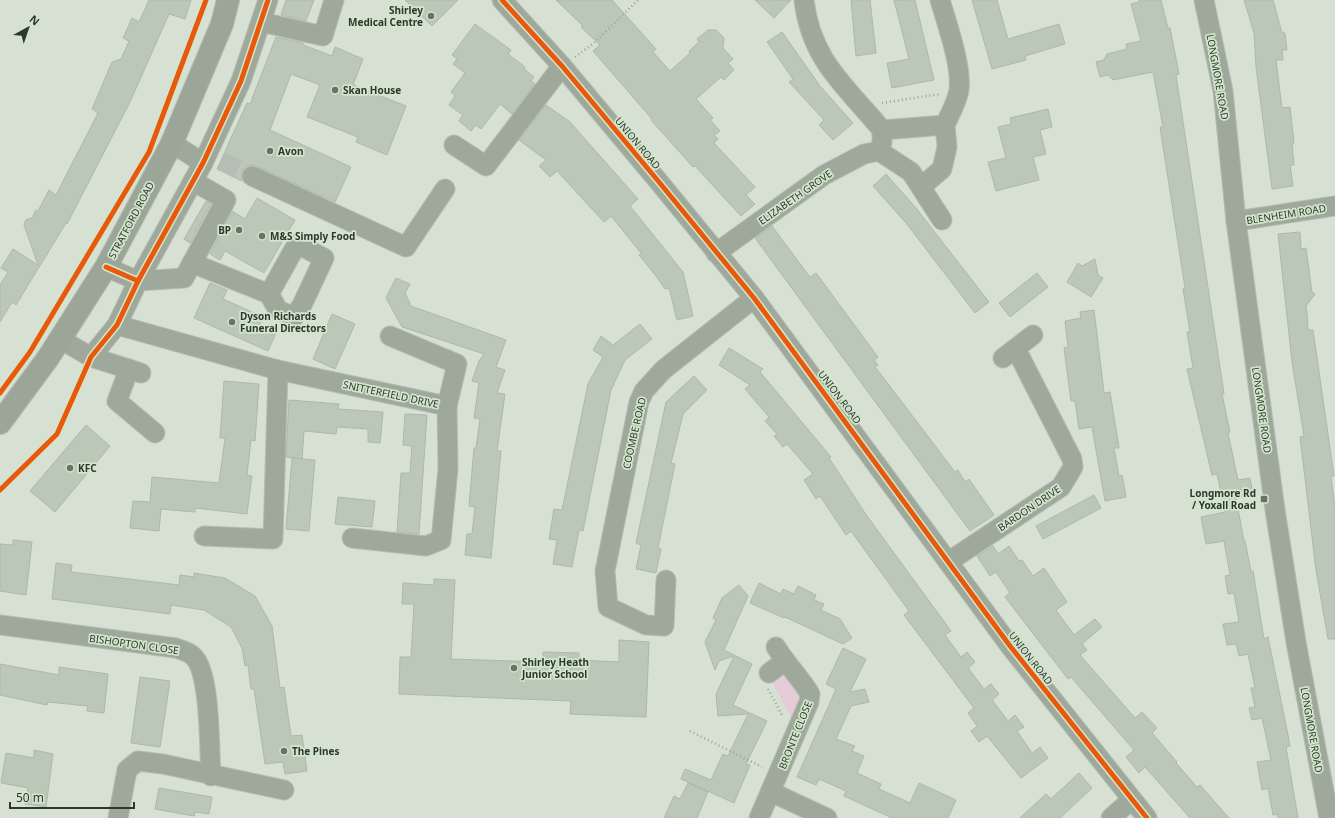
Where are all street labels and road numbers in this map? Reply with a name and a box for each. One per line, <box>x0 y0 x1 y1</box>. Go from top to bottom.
street label: LONGMORE ROAD <box>1204 33 1232 121</box>
street label: UNION ROAD <box>612 114 664 172</box>
street label: ELIZABETH GROVE <box>755 166 835 228</box>
street label: STRATFORD ROAD <box>105 179 157 261</box>
street label: BLENHEIM ROAD <box>1245 201 1327 227</box>
street label: LONGMORE ROAD <box>1249 366 1275 454</box>
street label: UNION ROAD <box>815 367 865 427</box>
street label: SNITTERFIELD DRIVE <box>342 377 440 411</box>
street label: COOMBE ROAD <box>619 396 649 470</box>
street label: BARDON DRIVE <box>995 482 1063 534</box>
street label: UNION ROAD <box>1006 629 1056 687</box>
street label: BISHOPTON CLOSE <box>88 631 180 657</box>
street label: LONGMORE ROAD <box>1298 686 1326 774</box>
street label: BRONTE CLOSE <box>775 699 815 771</box>

